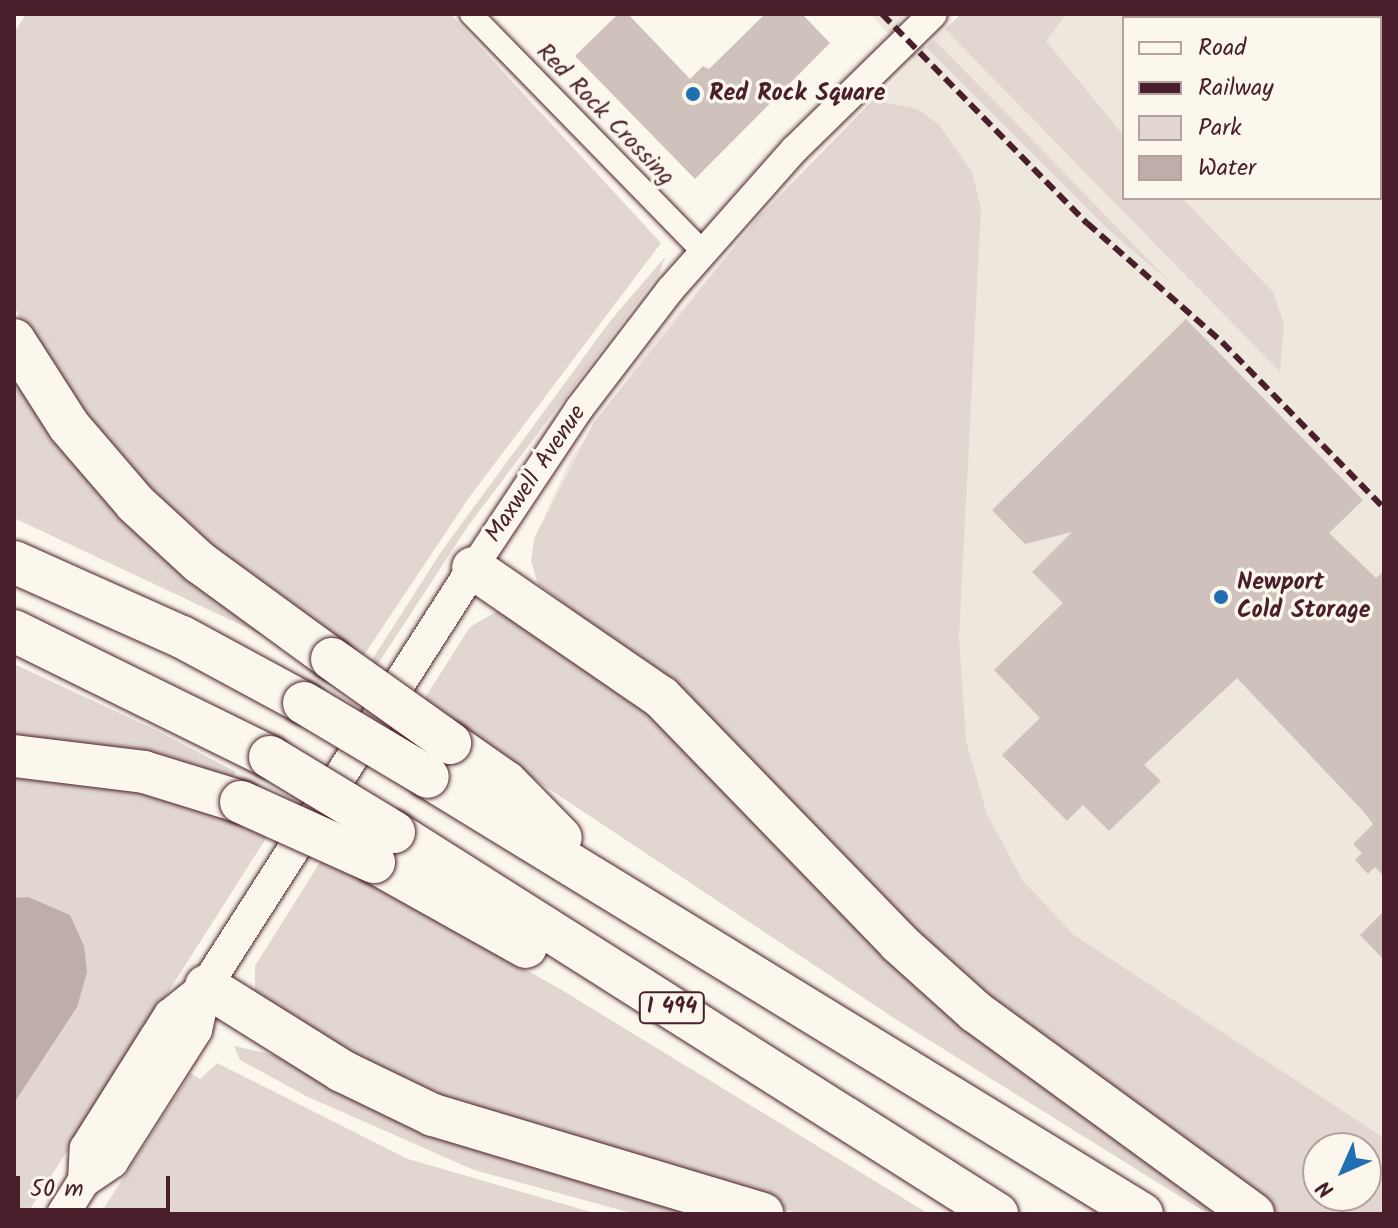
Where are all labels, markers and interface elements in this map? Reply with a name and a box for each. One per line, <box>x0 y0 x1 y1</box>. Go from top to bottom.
legend <box>1122 16 1382 200</box>
text: Road <box>1198 29 1246 68</box>
street label: Red Rock Crossing <box>530 38 680 192</box>
text: Railway <box>1198 69 1274 108</box>
place label: Red Rock Square <box>709 80 885 108</box>
marker: Red Rock Square <box>684 85 702 103</box>
text: Park <box>1198 109 1242 148</box>
text: Water <box>1198 149 1256 188</box>
street label: Maxwell Avenue <box>479 400 593 548</box>
place label: Newport Cold Storage <box>1237 569 1371 625</box>
marker: Newport Cold Storage <box>1212 588 1230 606</box>
road number: I 494 <box>638 990 706 1026</box>
north arrow <box>1302 1132 1382 1212</box>
scale bar <box>20 1160 174 1210</box>
text: 50 m <box>30 1170 84 1209</box>
text: N <box>1309 1171 1343 1205</box>

